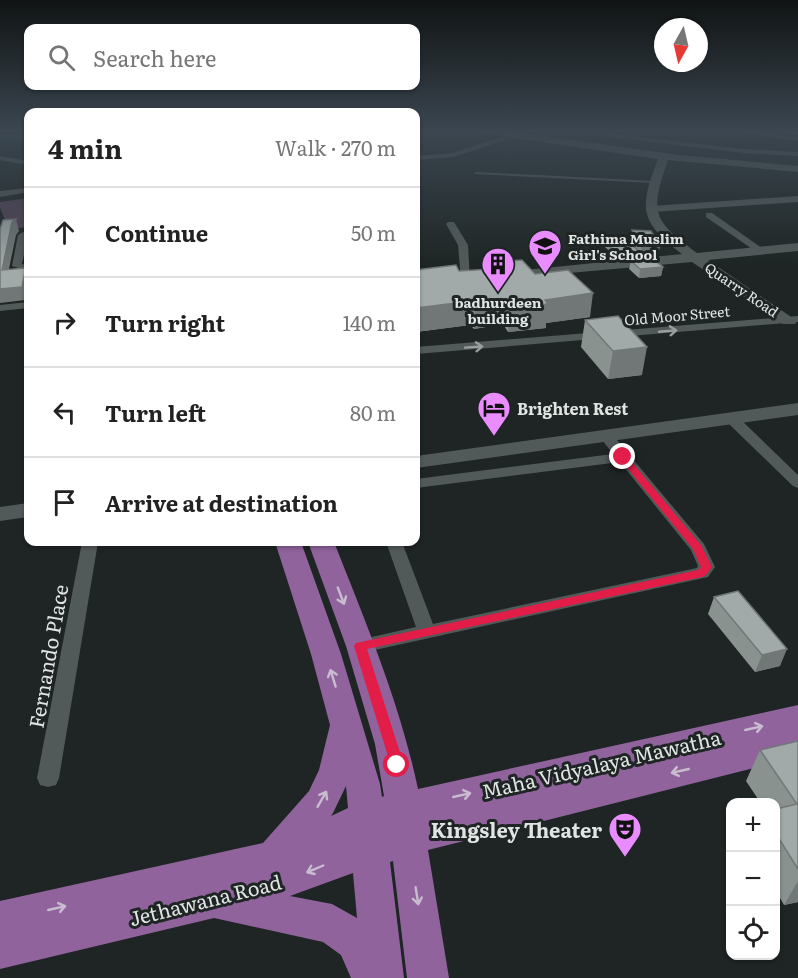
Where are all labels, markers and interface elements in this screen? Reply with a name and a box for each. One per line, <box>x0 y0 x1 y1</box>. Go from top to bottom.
north arrow <box>654 18 708 72</box>
search box <box>24 24 420 90</box>
icon: search <box>45 41 78 74</box>
text: Search here <box>93 41 216 74</box>
text: 4 min <box>48 128 122 167</box>
text: Walk · 270 m <box>275 132 396 162</box>
icon: ahead <box>48 216 81 249</box>
text: Continue <box>105 216 208 249</box>
text: 50 m <box>351 217 396 247</box>
school or university icon: Fathima Muslim Girl's School <box>527 228 563 275</box>
place label: Fathima Muslim Girl's School <box>568 228 684 264</box>
building icon: badhurdeen building <box>480 246 516 293</box>
street label: Quarry Road <box>701 257 783 321</box>
place label: badhurdeen building <box>454 292 542 328</box>
street label: Old Moor Street <box>623 300 731 330</box>
icon: right <box>48 306 81 339</box>
text: Turn right <box>105 306 225 339</box>
text: 140 m <box>343 307 396 337</box>
one-way arrow <box>658 325 678 336</box>
one-way arrow <box>463 341 483 352</box>
hotel icon: Brighten Rest <box>476 390 512 437</box>
icon: left <box>48 396 81 429</box>
text: Turn left <box>105 396 206 429</box>
place label: Brighten Rest <box>517 396 628 420</box>
text: 80 m <box>350 397 396 427</box>
route end <box>609 443 635 469</box>
icon: arrive <box>48 486 81 519</box>
text: Arrive at destination <box>105 486 338 519</box>
street label: Fernando Place <box>20 582 74 730</box>
one-way arrow <box>337 586 348 605</box>
one-way arrow <box>327 669 338 688</box>
street label: Maha Vidyalaya Mawatha <box>478 721 724 805</box>
one-way arrow <box>744 721 763 733</box>
route start <box>383 751 409 777</box>
one-way arrow <box>671 766 690 778</box>
one-way arrow <box>451 789 471 800</box>
one-way arrow <box>317 790 329 807</box>
map controls <box>726 798 780 960</box>
button: + <box>726 798 780 852</box>
theatre icon: Kingsley Theater <box>607 811 643 858</box>
place label: Kingsley Theater <box>431 814 602 844</box>
button: − <box>726 852 780 906</box>
one-way arrow <box>306 864 325 875</box>
street label: Jethawana Road <box>126 866 284 932</box>
one-way arrow <box>412 885 423 905</box>
one-way arrow <box>47 901 66 913</box>
button: locate <box>726 906 780 960</box>

